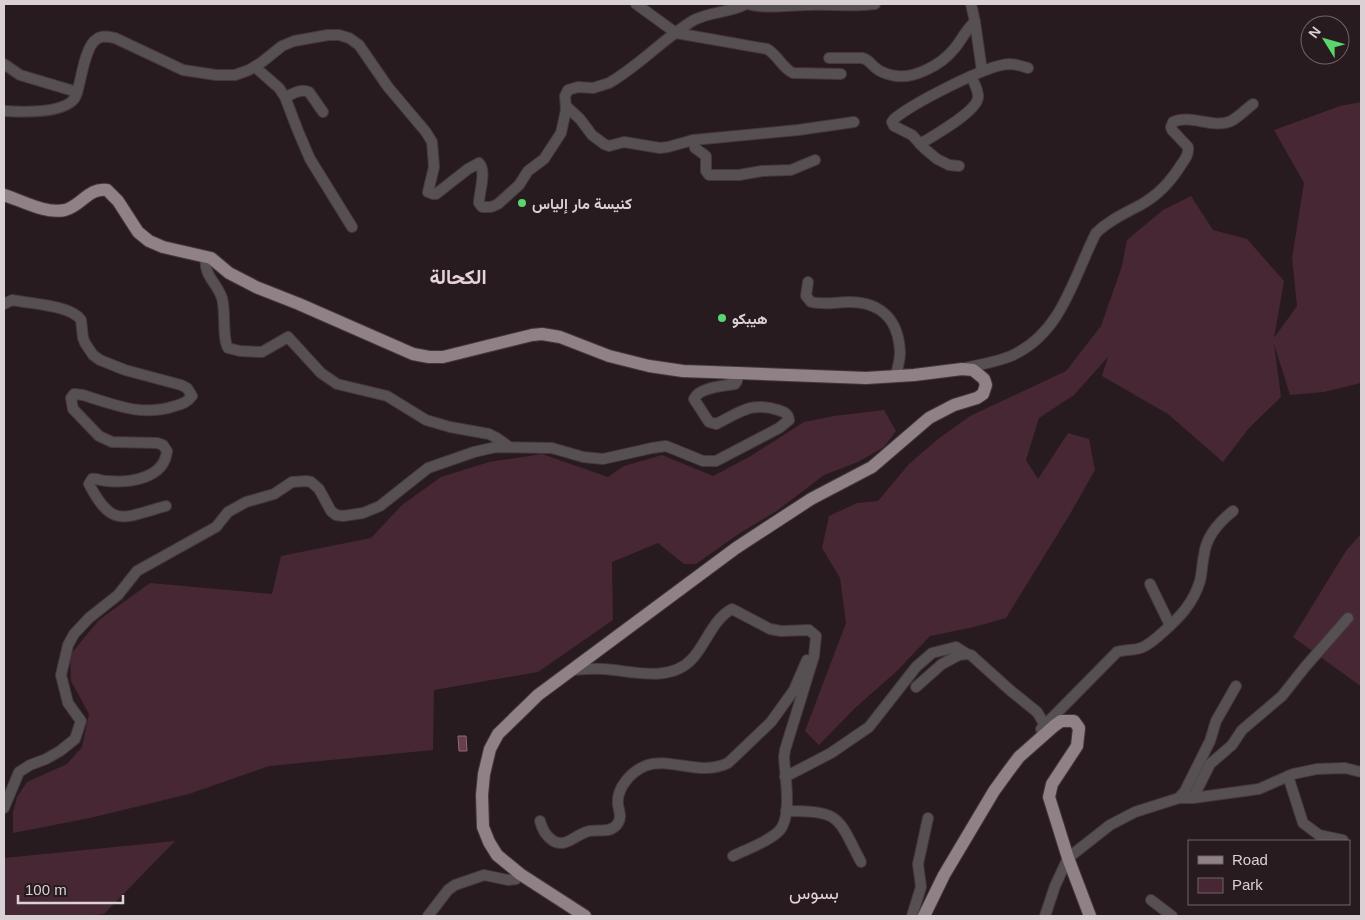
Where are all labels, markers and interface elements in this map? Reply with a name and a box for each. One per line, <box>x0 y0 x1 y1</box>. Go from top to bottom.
north arrow <box>1300 15 1350 65</box>
text: N <box>1305 23 1324 41</box>
place label: كنيسة مار إلياس <box>532 195 632 214</box>
marker: كنيسة مار إلياس <box>516 197 528 209</box>
district label: الكحالة <box>429 266 487 288</box>
place label: هيبكو <box>732 310 768 328</box>
marker: هيبكو <box>716 312 728 324</box>
legend <box>1188 840 1350 905</box>
text: Road <box>1232 851 1268 868</box>
scale bar <box>18 872 122 904</box>
text: Park <box>1232 876 1263 893</box>
text: 100 m <box>25 881 67 898</box>
district label: بسوس <box>789 883 839 904</box>

